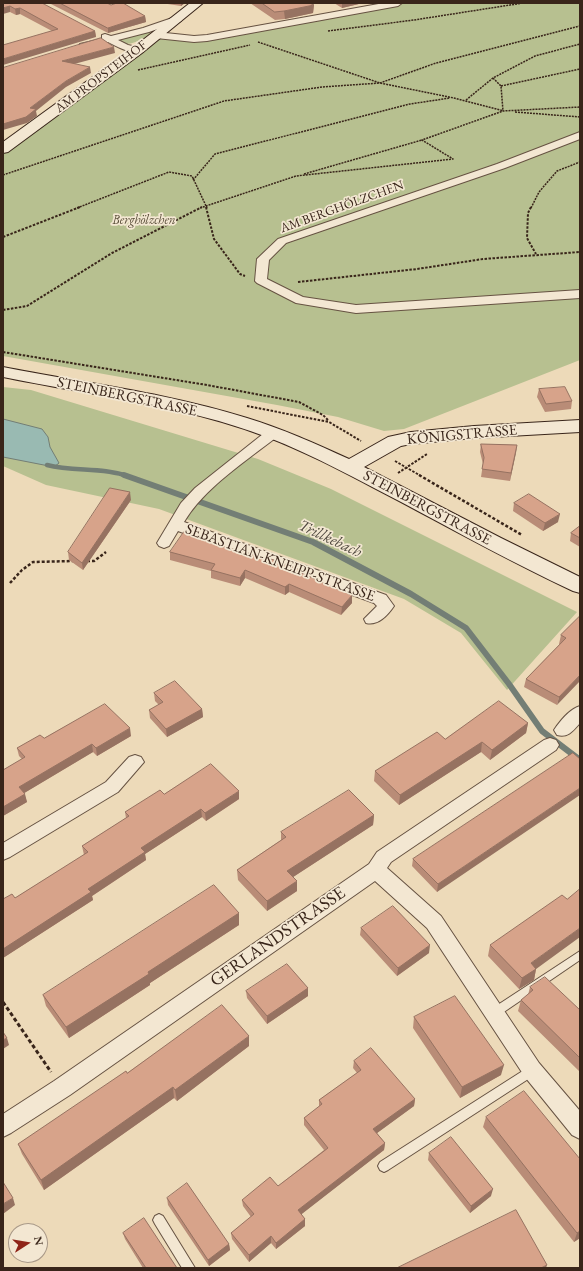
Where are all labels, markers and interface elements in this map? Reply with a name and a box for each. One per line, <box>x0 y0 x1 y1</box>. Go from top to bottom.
street label: AM PROPSTEIHOF <box>52 38 150 116</box>
street label: AM BERGHÖLZCHEN <box>278 177 406 237</box>
park label: Berghölzchen <box>112 212 176 228</box>
street label: STEINBERGSTRASSE <box>55 373 199 421</box>
street label: KÖNIGSTRASSE <box>406 421 518 449</box>
street label: STEINBERGSTRASSE <box>360 467 494 549</box>
water label: Trillkebach <box>295 516 365 562</box>
street label: SEBASTIAN-KNEIPP-STRASSE <box>183 520 377 606</box>
street label: GERLANDSTRASSE <box>206 882 350 992</box>
north arrow <box>8 1223 48 1263</box>
text: N <box>31 1235 47 1247</box>

